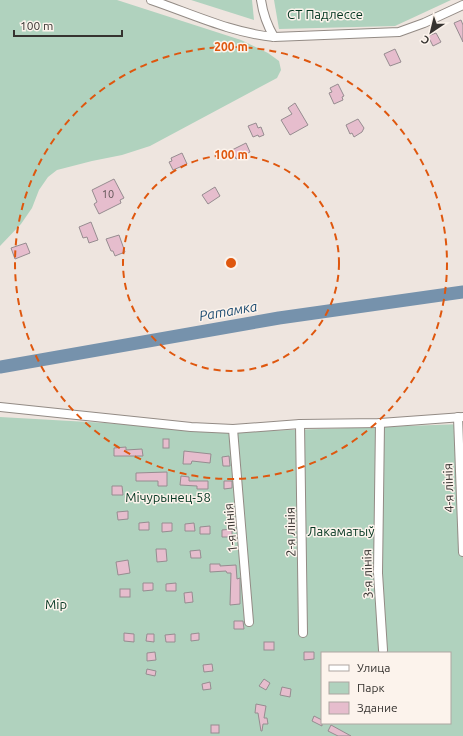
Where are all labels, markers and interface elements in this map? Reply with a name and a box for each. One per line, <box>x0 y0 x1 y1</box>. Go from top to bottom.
park label: СТ Падлессе <box>287 7 363 21</box>
scale bar <box>14 12 122 38</box>
north arrow <box>411 12 451 52</box>
text: 100 m <box>20 19 53 32</box>
text: С <box>419 33 432 47</box>
text: 200 m <box>214 40 248 53</box>
text: 100 m <box>214 148 248 161</box>
house number: 10 <box>102 188 114 200</box>
centre of rings <box>224 256 238 270</box>
water label: Ратамка <box>198 298 259 324</box>
street label: 4-я лінія <box>440 463 456 513</box>
park label: Мічурынец-58 <box>125 490 211 504</box>
street label: 1-я лінія <box>221 503 239 553</box>
street label: 2-я лінія <box>283 507 297 557</box>
park label: Лакаматыў <box>308 524 374 538</box>
street label: 3-я лінія <box>359 549 375 599</box>
park label: Мір <box>45 597 67 611</box>
legend <box>321 652 451 724</box>
text: Улица <box>357 661 390 674</box>
text: Парк <box>357 681 385 694</box>
text: Здание <box>357 701 398 714</box>

